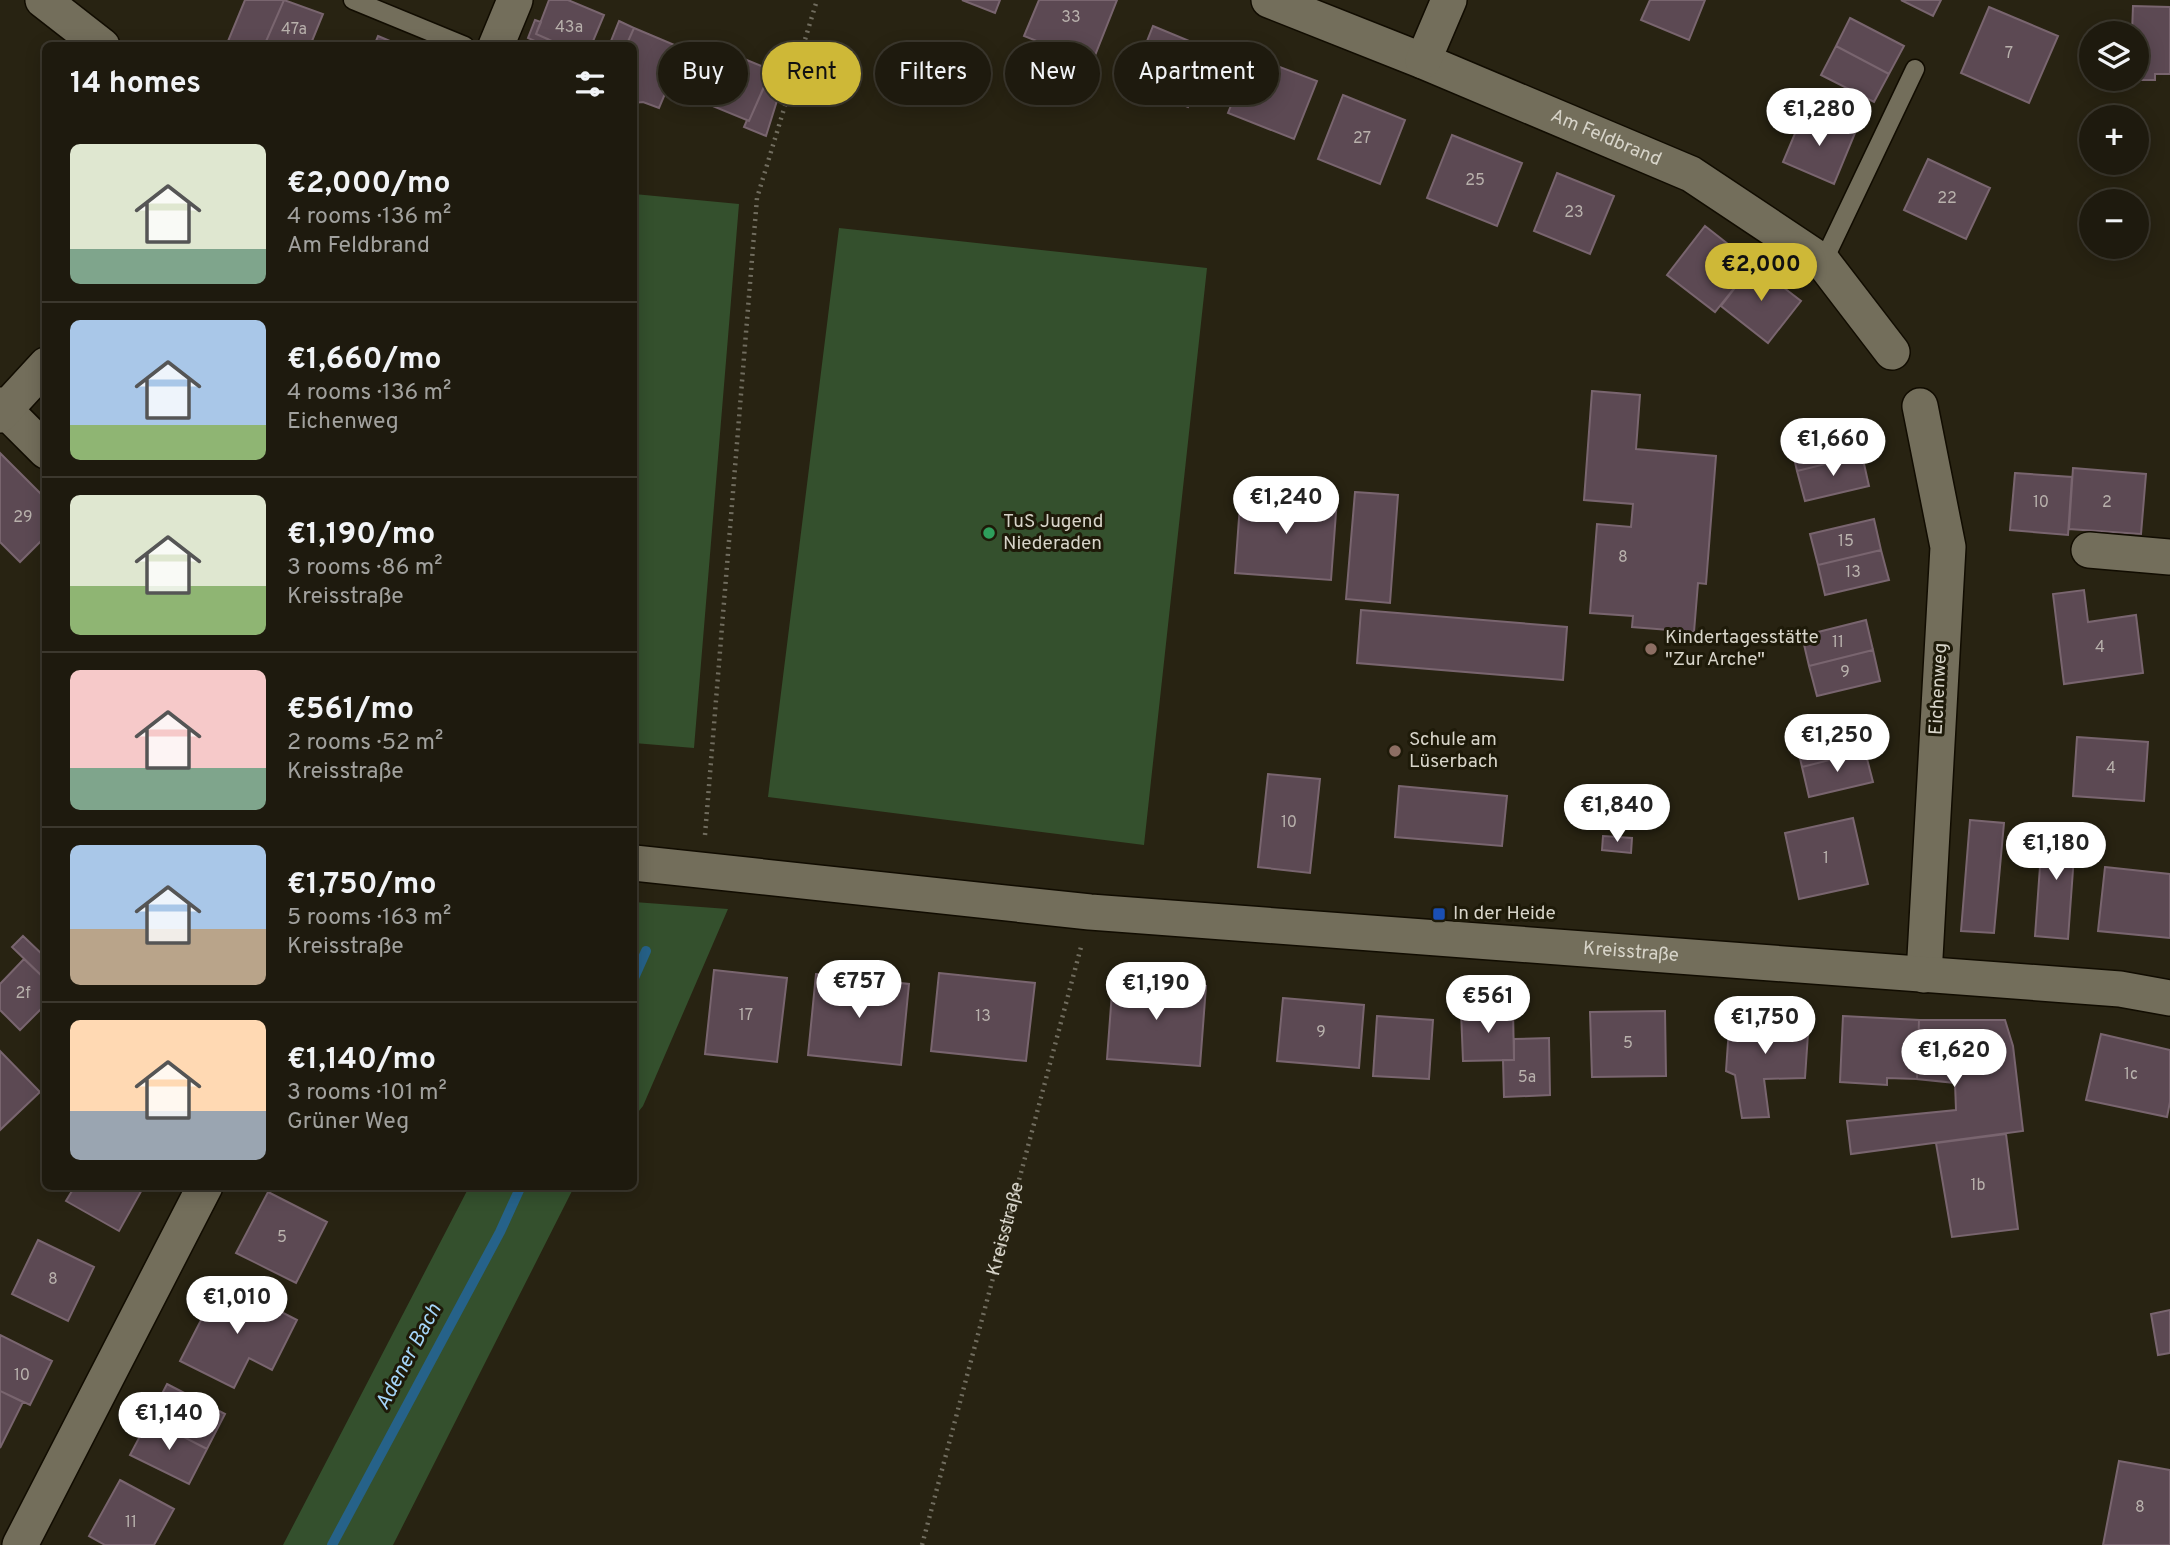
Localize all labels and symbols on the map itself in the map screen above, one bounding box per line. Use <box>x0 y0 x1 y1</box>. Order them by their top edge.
house number: 33 <box>1061 8 1081 28</box>
house number: 43a <box>555 18 583 38</box>
house number: 47a <box>281 20 307 40</box>
house number: 7 <box>2005 44 2013 64</box>
pin: €1,280 <box>1762 88 1876 148</box>
street label: Am Feldbrand <box>1547 104 1665 172</box>
house number: 27 <box>1353 129 1371 149</box>
house number: 25 <box>1465 171 1485 191</box>
house number: 22 <box>1937 189 1957 209</box>
house number: 23 <box>1564 203 1584 223</box>
pin: €2,000 <box>1704 244 1818 303</box>
pin: €1,660 <box>1776 419 1890 478</box>
pin: €1,240 <box>1229 476 1343 536</box>
house number: 10 <box>2033 493 2049 513</box>
house number: 2 <box>2102 493 2112 513</box>
house number: 29 <box>13 508 33 528</box>
place label: TuS Jugend Niederaden <box>1003 510 1104 556</box>
marker: TuS Jugend Niederaden <box>981 525 997 541</box>
house number: 15 <box>1838 532 1854 552</box>
house number: 8 <box>1618 548 1628 568</box>
house number: 13 <box>1845 563 1861 583</box>
place label: Kindertagesstätte "Zur Arche" <box>1665 626 1819 672</box>
house number: 11 <box>1832 633 1844 653</box>
house number: 4 <box>2095 638 2105 658</box>
marker: Kindertagesstätte "Zur Arche" <box>1643 641 1659 657</box>
street label: Eichenweg <box>1925 642 1953 736</box>
house number: 9 <box>1840 663 1850 683</box>
pin: €1,250 <box>1780 714 1894 774</box>
place label: Schule am Lüserbach <box>1409 728 1498 774</box>
marker: Schule am Lüserbach <box>1387 743 1403 759</box>
house number: 4 <box>2106 759 2116 779</box>
pin: €1,840 <box>1560 784 1674 844</box>
house number: 10 <box>1281 813 1297 833</box>
pin: €1,180 <box>1999 822 2113 882</box>
house number: 1 <box>1823 849 1829 869</box>
place label: In der Heide <box>1453 902 1556 926</box>
marker: In der Heide <box>1431 906 1447 922</box>
street label: Kreisstraße <box>1582 937 1680 968</box>
pin: €757 <box>818 960 900 1020</box>
pin: €1,190 <box>1099 962 1213 1022</box>
pin: €561 <box>1447 976 1529 1035</box>
house number: 2f <box>15 984 31 1004</box>
pin: €1,750 <box>1708 996 1822 1056</box>
house number: 17 <box>739 1006 753 1026</box>
house number: 13 <box>975 1007 991 1027</box>
house number: 9 <box>1316 1023 1326 1043</box>
pin: €1,620 <box>1897 1030 2011 1089</box>
house number: 5 <box>1623 1034 1633 1054</box>
house number: 1c <box>2124 1065 2138 1085</box>
house number: 5a <box>1518 1068 1536 1088</box>
house number: 1b <box>1971 1176 1985 1196</box>
street label: Kreisstraße <box>982 1179 1030 1279</box>
house number: 5 <box>277 1228 287 1248</box>
house number: 8 <box>48 1270 58 1290</box>
pin: €1,010 <box>180 1276 294 1336</box>
water label: Adener Bach <box>370 1299 449 1415</box>
house number: 10 <box>14 1366 30 1386</box>
pin: €1,140 <box>112 1392 226 1452</box>
house number: 8 <box>2135 1498 2145 1518</box>
house number: 11 <box>125 1513 137 1533</box>

